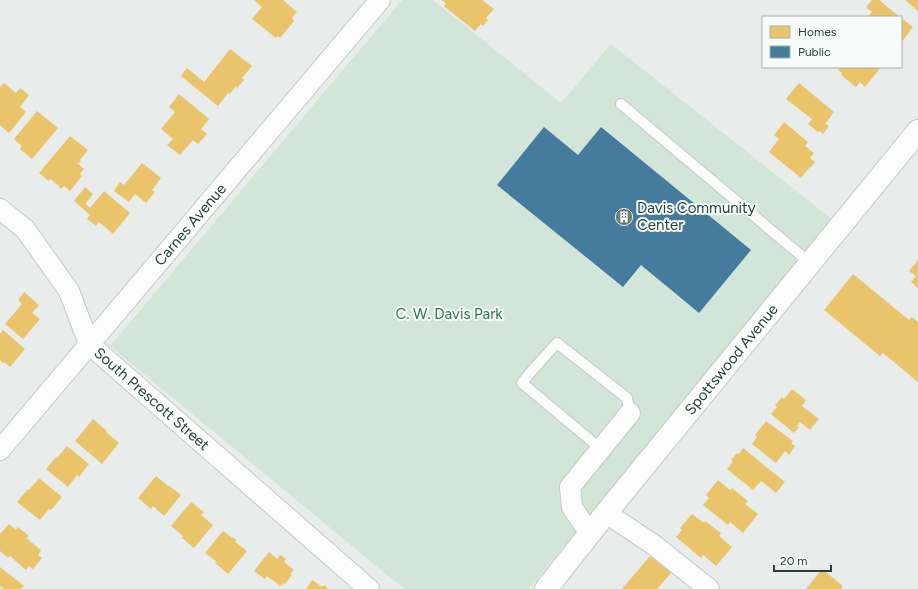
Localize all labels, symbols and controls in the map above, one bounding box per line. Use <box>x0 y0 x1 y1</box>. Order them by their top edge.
legend <box>762 16 902 68</box>
text: Homes <box>798 25 837 39</box>
text: Public <box>798 45 831 59</box>
street label: Carnes Avenue <box>151 180 230 269</box>
place label: Davis Community Center <box>637 199 756 234</box>
building icon: Davis Community Center <box>614 207 634 227</box>
street label: Spottswood Avenue <box>681 301 782 418</box>
park label: C. W. Davis Park <box>395 305 503 323</box>
street label: South Prescott Street <box>90 344 213 454</box>
scale bar <box>774 547 831 573</box>
text: 20 m <box>780 554 808 568</box>

